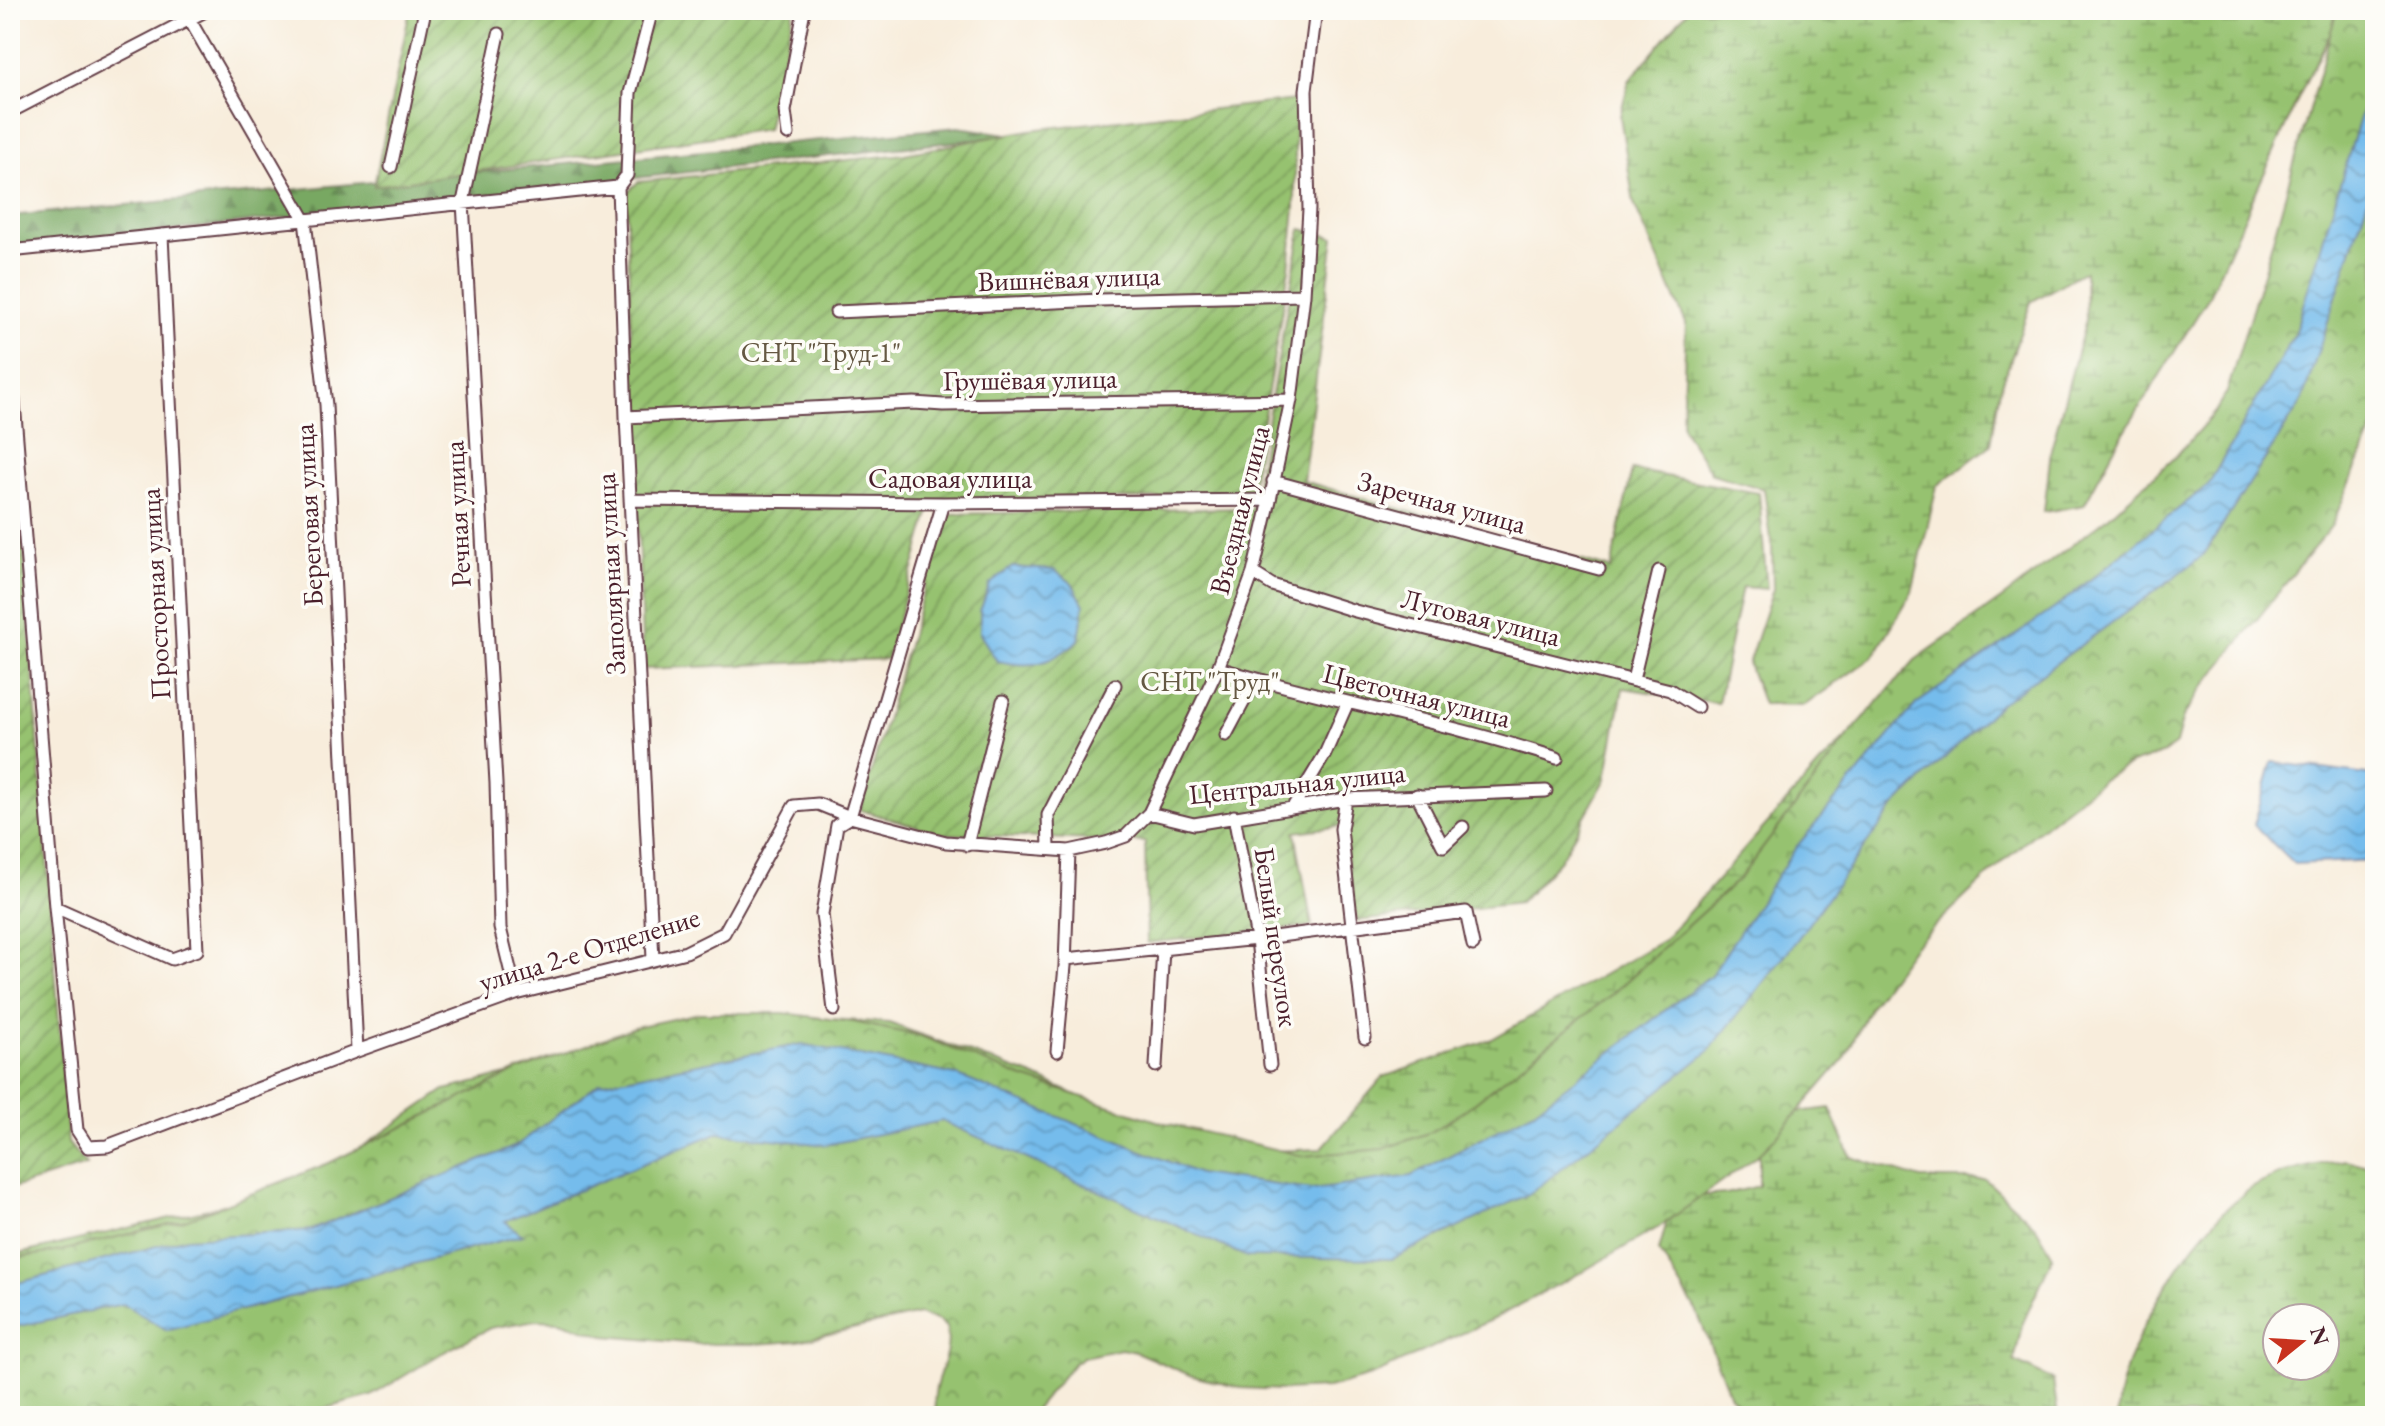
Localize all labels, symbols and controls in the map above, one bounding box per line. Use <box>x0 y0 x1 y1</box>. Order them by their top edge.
street label: Вишнёвая улица <box>977 257 1162 299</box>
park label: СНТ "Труд-1" <box>741 334 901 370</box>
street label: Грушёвая улица <box>942 359 1118 399</box>
street label: Въездная улица <box>1201 421 1278 598</box>
street label: Береговая улица <box>285 422 331 607</box>
street label: Речная улица <box>435 439 479 588</box>
street label: Садовая улица <box>868 460 1033 496</box>
street label: Заречная улица <box>1354 462 1531 542</box>
street label: Заполярная улица <box>587 471 633 676</box>
street label: Просторная улица <box>131 486 179 701</box>
street label: Луговая улица <box>1398 580 1565 654</box>
street label: Цветочная улица <box>1320 654 1515 736</box>
park label: СНТ "Труд" <box>1140 663 1280 699</box>
street label: Центральная улица <box>1187 754 1408 812</box>
street label: Белый переулок <box>1247 845 1307 1029</box>
street label: улица 2-е Отделение <box>474 898 704 1000</box>
north arrow <box>2261 1302 2341 1382</box>
text: N <box>2303 1323 2336 1349</box>

